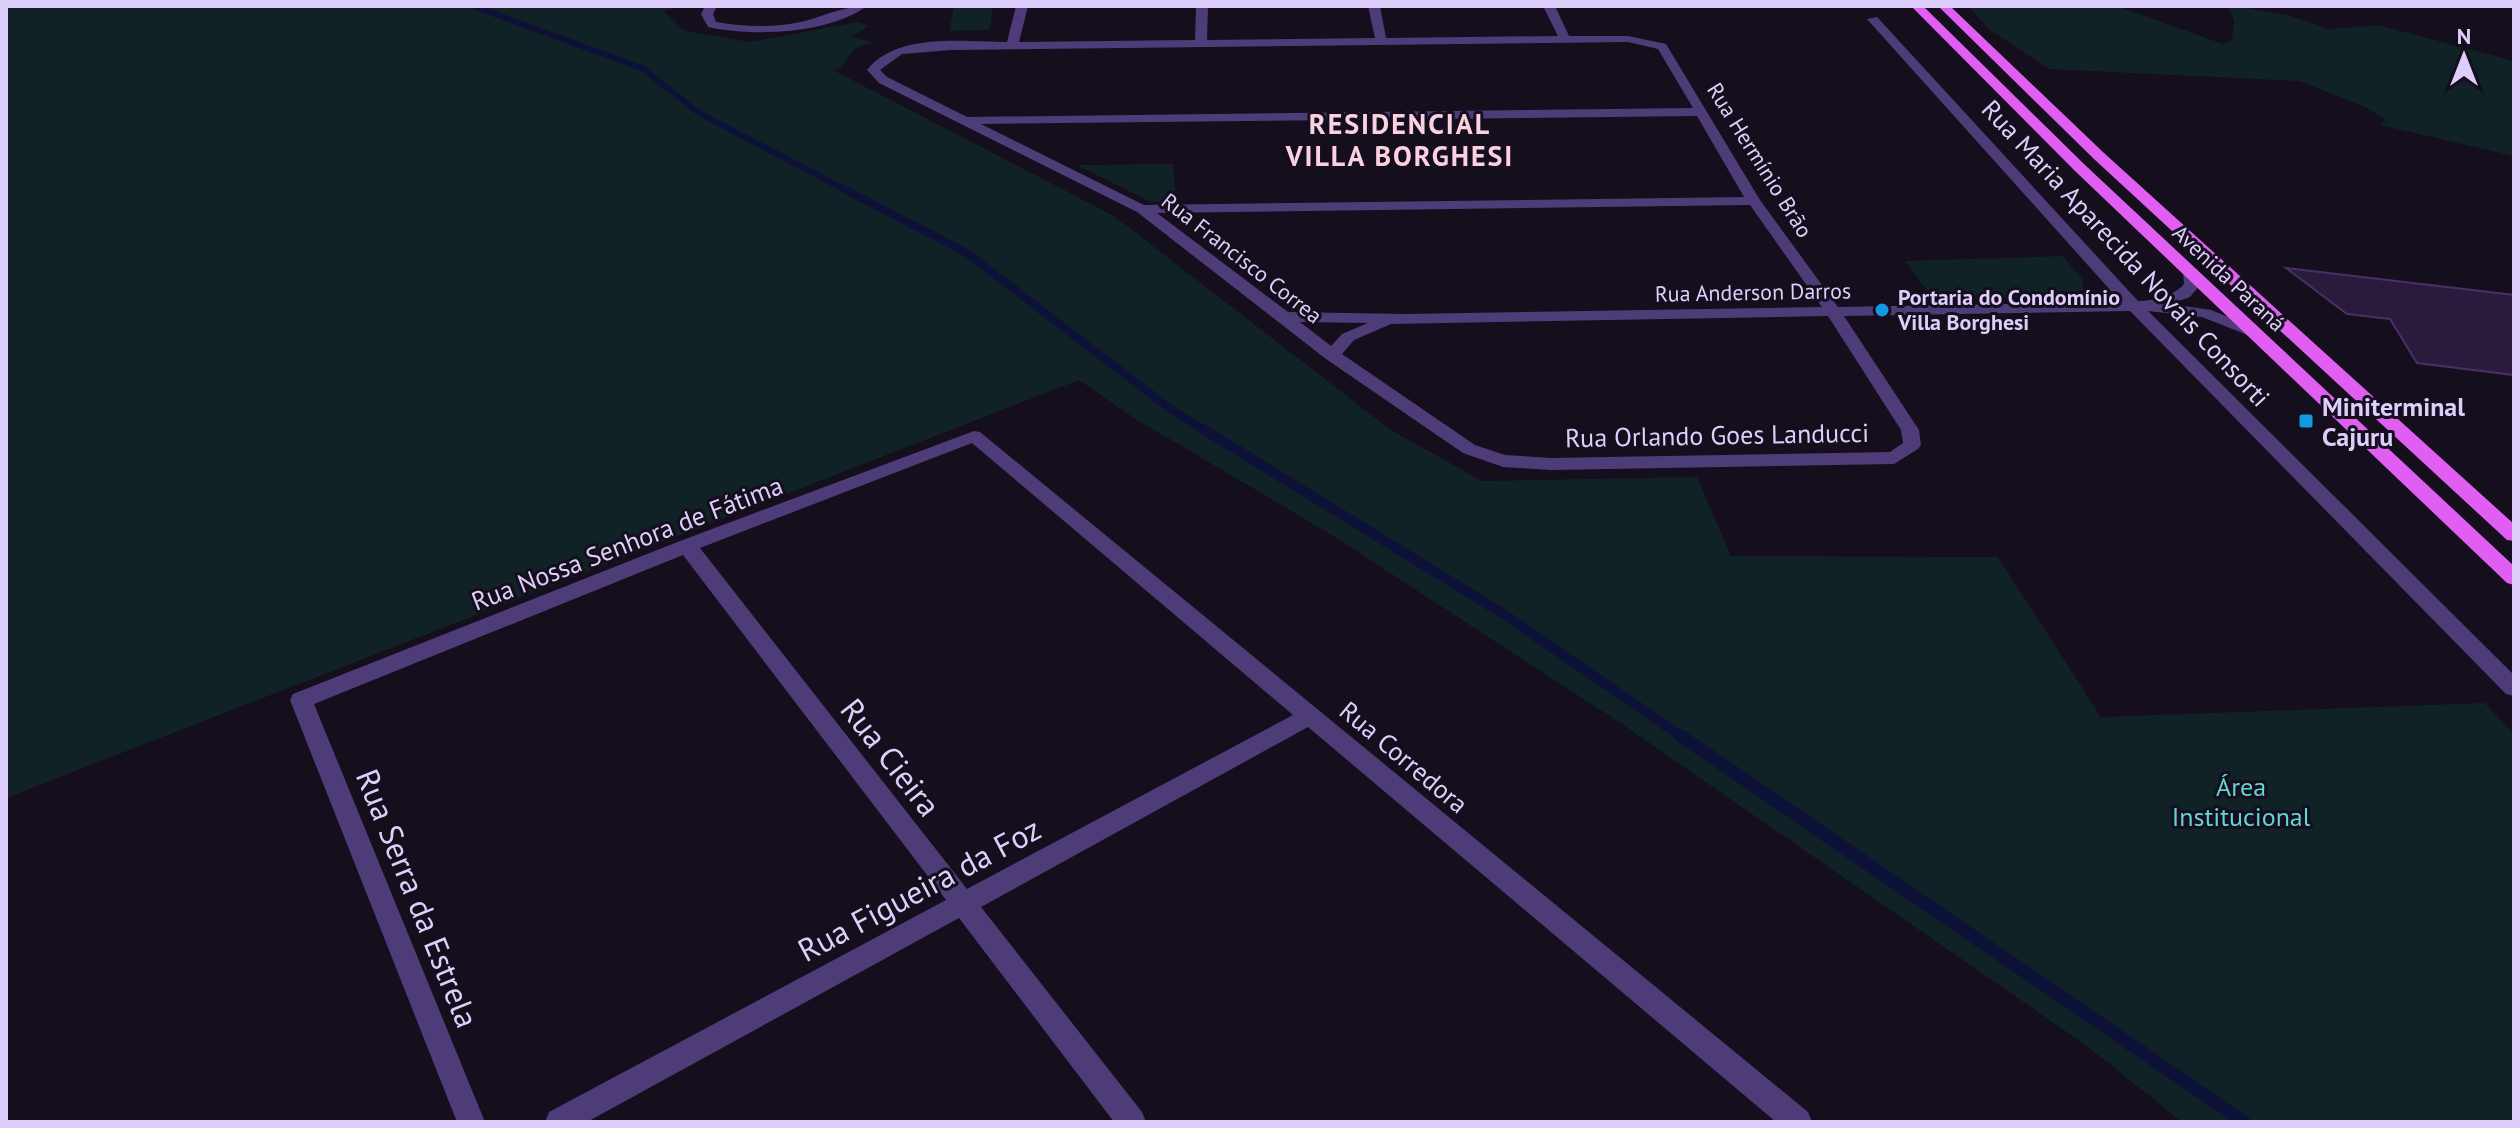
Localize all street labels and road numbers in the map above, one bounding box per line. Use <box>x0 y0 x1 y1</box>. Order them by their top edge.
street label: Rua Hermínio Brão <box>1701 77 1819 243</box>
street label: Rua Maria Aparecida Novais Consorti <box>1975 93 2277 413</box>
street label: Rua Francisco Correa <box>1156 187 1328 329</box>
street label: Avenida Paraná <box>2167 219 2291 337</box>
street label: Rua Anderson Darros <box>1655 276 1851 308</box>
street label: Rua Orlando Goes Landucci <box>1565 416 1869 454</box>
street label: Rua Nossa Senhora de Fátima <box>467 468 787 618</box>
street label: Rua Cieira <box>832 689 950 825</box>
street label: Rua Corredora <box>1333 694 1475 820</box>
street label: Rua Serra da Estrela <box>347 763 489 1033</box>
street label: Rua Figueira da Foz <box>790 807 1048 971</box>

